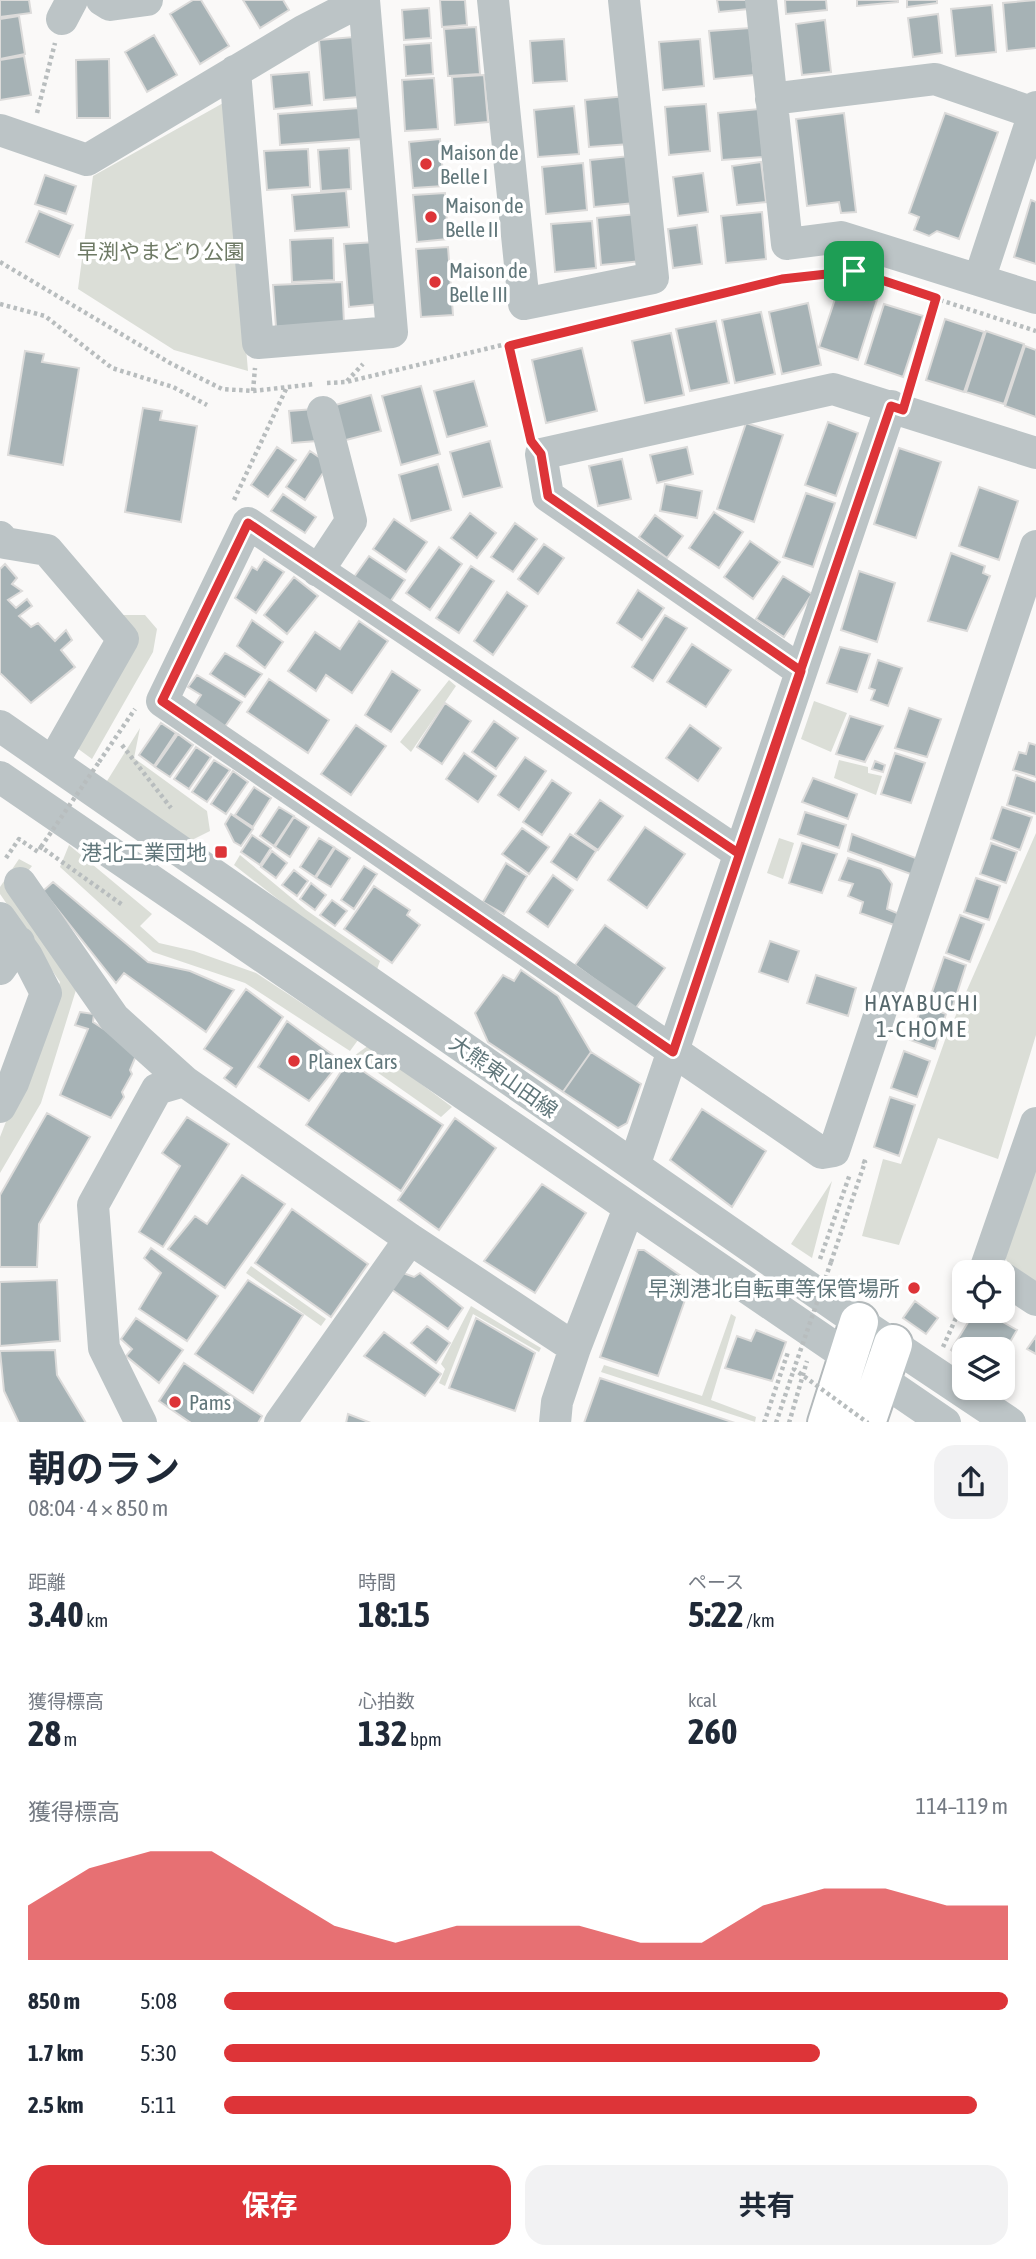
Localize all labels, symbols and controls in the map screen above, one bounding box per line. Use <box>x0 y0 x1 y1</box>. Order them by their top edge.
place label: Maison de Belle I <box>440 140 519 188</box>
marker: Maison de Belle I <box>418 156 434 172</box>
place label: Maison de Belle II <box>445 193 524 241</box>
marker: Maison de Belle II <box>423 209 439 225</box>
park label: 早渕やまどり公園 <box>77 239 245 263</box>
pin <box>824 241 884 301</box>
icon: arrive <box>835 252 873 290</box>
place label: Maison de Belle III <box>449 258 528 306</box>
marker: Maison de Belle III <box>427 274 443 290</box>
place label: 港北工業団地 <box>81 840 207 864</box>
marker: 港北工業団地 <box>213 844 229 860</box>
district label: HAYABUCHI 1-CHOME <box>864 990 980 1042</box>
street label: 大熊東山田線 <box>446 1030 562 1122</box>
place label: Planex Cars <box>308 1049 397 1073</box>
marker: Planex Cars <box>286 1053 302 1069</box>
map controls <box>952 1260 1015 1400</box>
button: locate <box>952 1260 1015 1323</box>
place label: 早渕港北自転車等保管場所 <box>648 1276 900 1300</box>
marker: 早渕港北自転車等保管場所 <box>906 1280 922 1296</box>
button: layers <box>952 1337 1015 1400</box>
place label: Pams <box>189 1390 231 1414</box>
marker: Pams <box>167 1394 183 1410</box>
button: share <box>934 1445 1008 1519</box>
text: 朝のラン <box>28 1447 180 1490</box>
text: 08:04 · 4 × 850 m <box>28 1495 168 1521</box>
text: 距離 <box>28 1571 66 1593</box>
text: 時間 <box>358 1571 396 1593</box>
text: ペース <box>688 1571 744 1593</box>
text: 3.40 <box>28 1594 84 1634</box>
text: 18:15 <box>358 1594 430 1634</box>
text: 5:22 <box>688 1594 744 1634</box>
text: km <box>84 1609 108 1631</box>
text: /km <box>744 1609 775 1631</box>
text: kcal <box>688 1689 717 1711</box>
text: 獲得標高 <box>28 1690 104 1712</box>
text: 心拍数 <box>358 1690 415 1712</box>
text: 260 <box>688 1711 737 1751</box>
text: 28 <box>28 1713 61 1753</box>
text: 132 <box>358 1713 407 1753</box>
text: m <box>61 1728 77 1750</box>
text: bpm <box>407 1728 442 1750</box>
text: 114–119 m <box>915 1793 1008 1819</box>
text: 獲得標高 <box>28 1799 120 1825</box>
text: 850 m <box>28 1988 80 2014</box>
text: 5:08 <box>140 1988 177 2014</box>
text: 1.7 km <box>28 2040 84 2066</box>
text: 5:30 <box>140 2040 177 2066</box>
text: 2.5 km <box>28 2092 84 2118</box>
text: 5:11 <box>140 2092 177 2118</box>
button: 保存 <box>28 2165 511 2245</box>
button: 共有 <box>525 2165 1008 2245</box>

